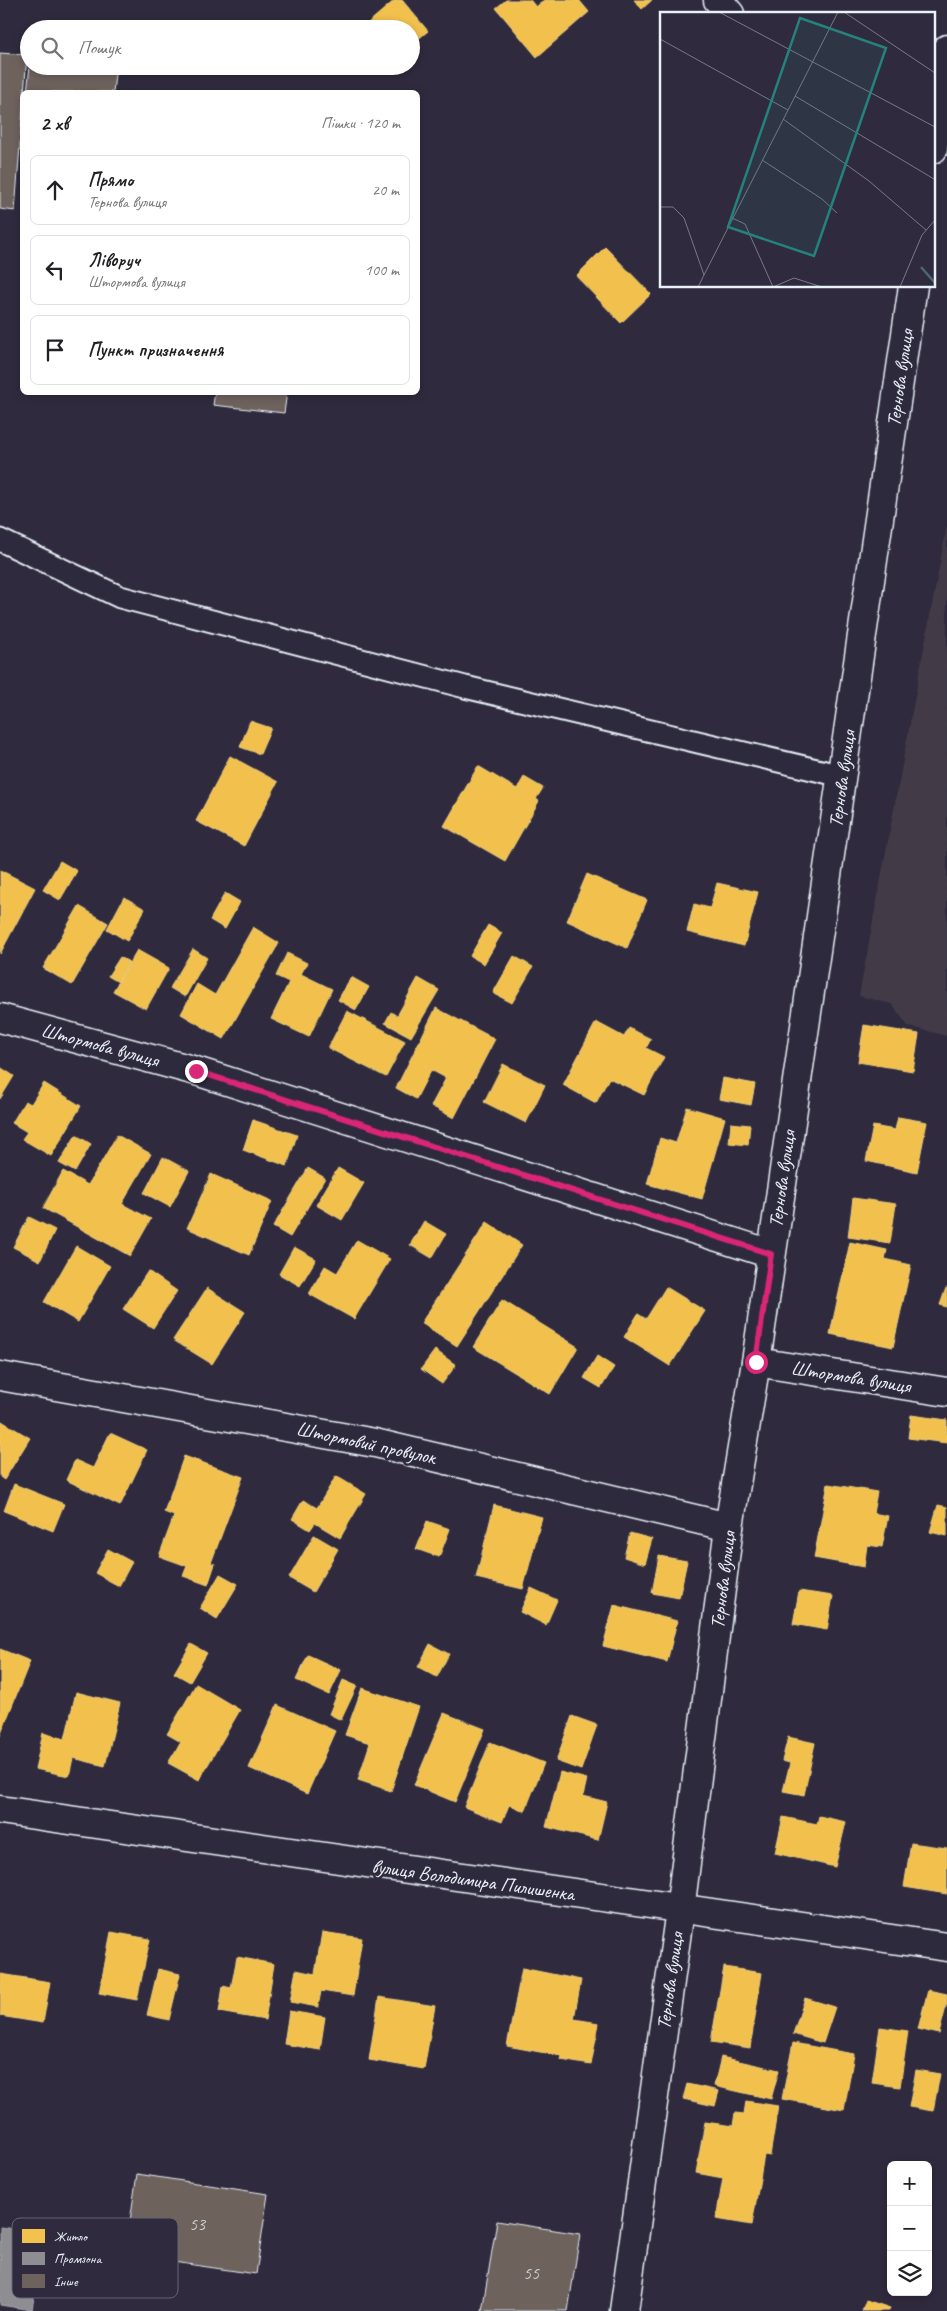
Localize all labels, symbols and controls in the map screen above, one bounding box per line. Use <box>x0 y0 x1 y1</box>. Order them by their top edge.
inset map <box>660 12 934 288</box>
search box <box>20 20 420 75</box>
icon: search <box>38 34 66 62</box>
text: Пошук <box>78 36 120 60</box>
text: 2 хв <box>40 110 69 136</box>
text: Пішки · 120 m <box>321 113 400 133</box>
text: Прямо <box>88 168 133 192</box>
icon: ahead <box>41 176 69 204</box>
text: 20 m <box>372 180 399 200</box>
text: Тернова вулиця <box>88 192 166 212</box>
text: Ліворуч <box>88 248 140 272</box>
icon: left <box>41 256 69 284</box>
text: 100 m <box>365 260 399 280</box>
text: Штормова вулиця <box>88 272 185 292</box>
street label: Тернова вулиця <box>881 326 919 428</box>
icon: arrive <box>41 336 69 364</box>
text: Пункт призначення <box>88 338 223 362</box>
street label: Тернова вулиця <box>823 727 861 829</box>
street label: Штормова вулиця <box>38 1017 164 1073</box>
route end <box>185 1060 208 1083</box>
street label: Тернова вулиця <box>763 1127 801 1229</box>
route start <box>745 1351 768 1374</box>
street label: Штормова вулиця <box>789 1355 915 1399</box>
street label: Штормовий провулок <box>294 1416 440 1470</box>
street label: Тернова вулиця <box>705 1528 742 1630</box>
street label: вулиця Володимира Пилишенка <box>370 1853 578 1907</box>
street label: Тернова вулиця <box>651 1929 689 2031</box>
map controls <box>887 2161 932 2296</box>
button: + <box>887 2161 932 2206</box>
button: − <box>887 2206 932 2251</box>
house number: 53 <box>189 2213 207 2235</box>
legend <box>12 2218 178 2298</box>
text: Житло <box>54 2228 89 2245</box>
text: Промзона <box>54 2250 102 2267</box>
button: layers <box>887 2251 932 2296</box>
house number: 55 <box>523 2262 540 2284</box>
text: Інше <box>54 2273 79 2290</box>

